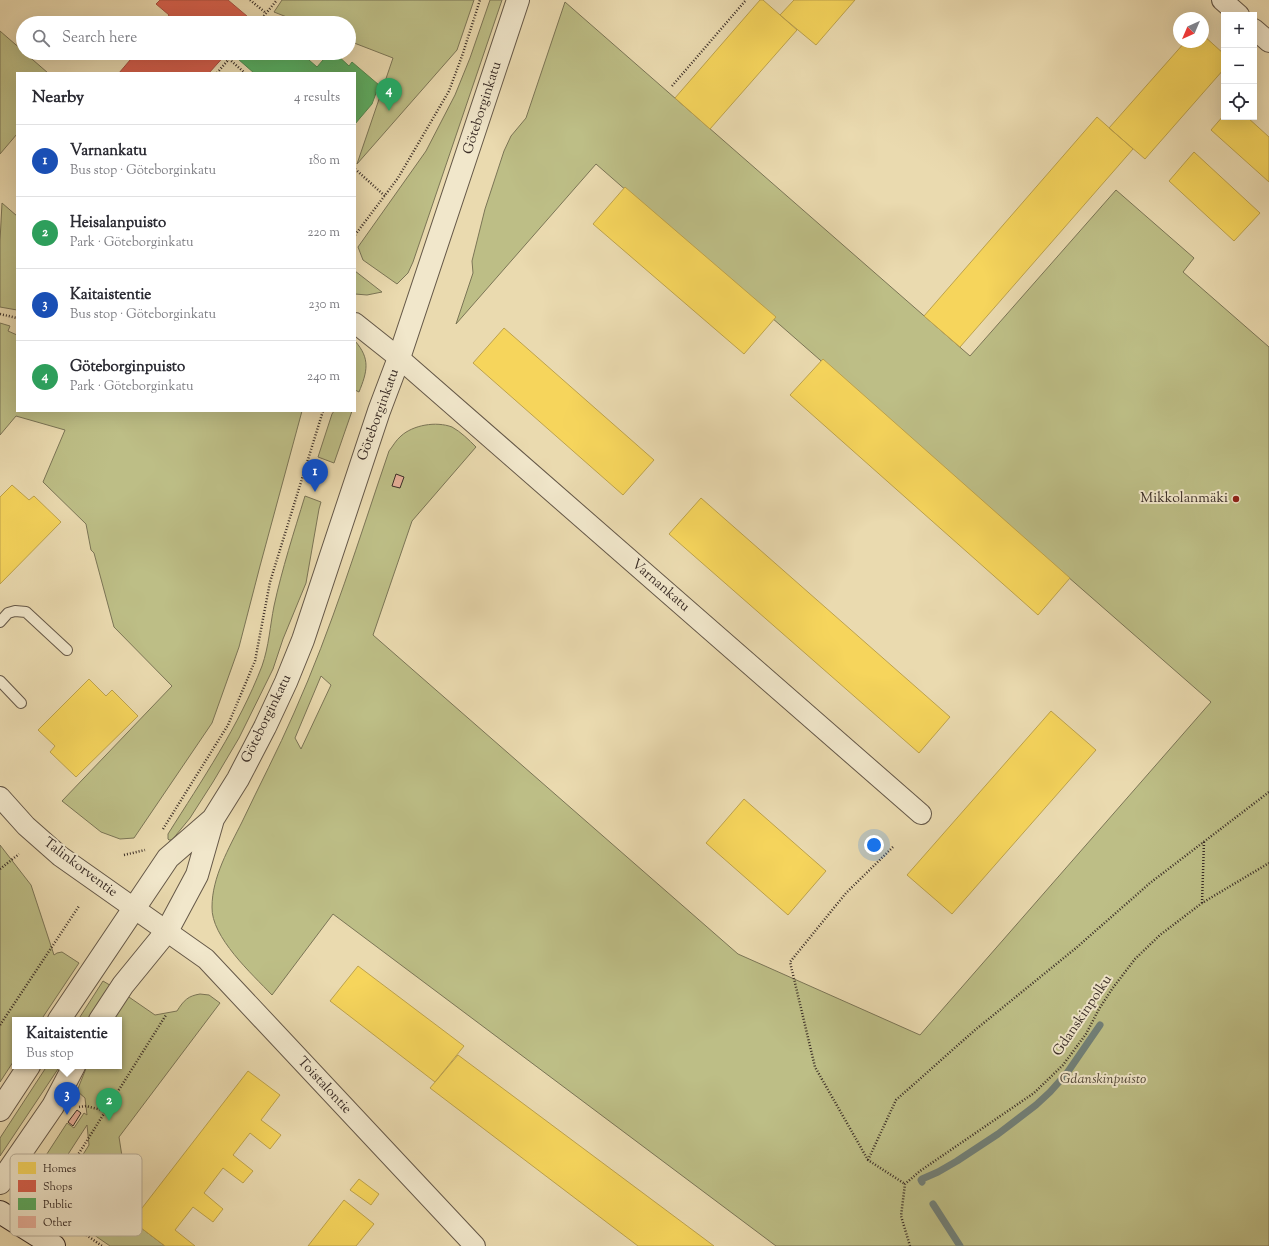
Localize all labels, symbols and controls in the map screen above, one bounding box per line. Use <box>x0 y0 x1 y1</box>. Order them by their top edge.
north arrow <box>1173 12 1209 48</box>
map controls <box>1221 12 1257 120</box>
button: + <box>1221 12 1257 48</box>
search box <box>16 16 356 60</box>
icon: search <box>30 27 52 49</box>
text: Search here <box>62 28 137 49</box>
button: − <box>1221 48 1257 84</box>
street label: Göteborginkatu <box>459 59 507 157</box>
pin: 4 <box>376 78 402 111</box>
button: locate <box>1221 84 1257 120</box>
text: Nearby <box>32 86 84 110</box>
text: 4 results <box>294 89 340 107</box>
text: Varnankatu <box>70 141 147 162</box>
text: 1 <box>43 152 47 170</box>
text: 180 m <box>309 152 340 170</box>
text: Bus stop · Göteborginkatu <box>70 162 216 180</box>
text: Heisalanpuisto <box>70 213 166 234</box>
text: 2 <box>42 224 48 242</box>
text: 220 m <box>307 224 340 242</box>
text: Park · Göteborginkatu <box>70 234 193 252</box>
text: Kaitaistentie <box>70 285 151 306</box>
text: 3 <box>42 296 48 314</box>
text: 230 m <box>308 296 340 314</box>
text: Bus stop · Göteborginkatu <box>70 306 216 324</box>
text: Göteborginpuisto <box>70 357 185 378</box>
street label: Göteborginkatu <box>353 366 405 464</box>
text: 4 <box>42 368 48 386</box>
text: 240 m <box>307 368 340 386</box>
text: Park · Göteborginkatu <box>70 378 193 396</box>
pin: 1 <box>302 459 328 492</box>
place label: Mikkolanmäki <box>1140 489 1228 509</box>
marker: Mikkolanmäki <box>1231 494 1241 504</box>
street label: Varnankatu <box>626 555 694 617</box>
street label: Göteborginkatu <box>237 671 297 767</box>
street label: Talinkorventie <box>39 833 121 903</box>
your location <box>864 835 884 855</box>
street label: Gdanskinpolku <box>1048 971 1118 1061</box>
popup <box>12 1017 122 1069</box>
text: Kaitaistentie <box>26 1024 108 1045</box>
text: Bus stop <box>26 1045 74 1063</box>
street label: Toistalontie <box>292 1053 356 1119</box>
park label: Gdanskinpuisto <box>1060 1070 1146 1090</box>
pin: 3 <box>54 1082 80 1115</box>
pin: 2 <box>96 1088 122 1121</box>
legend <box>10 1154 142 1236</box>
text: Homes <box>43 1161 76 1177</box>
text: Shops <box>43 1179 72 1195</box>
text: Public <box>43 1197 72 1213</box>
text: Other <box>43 1215 72 1231</box>

